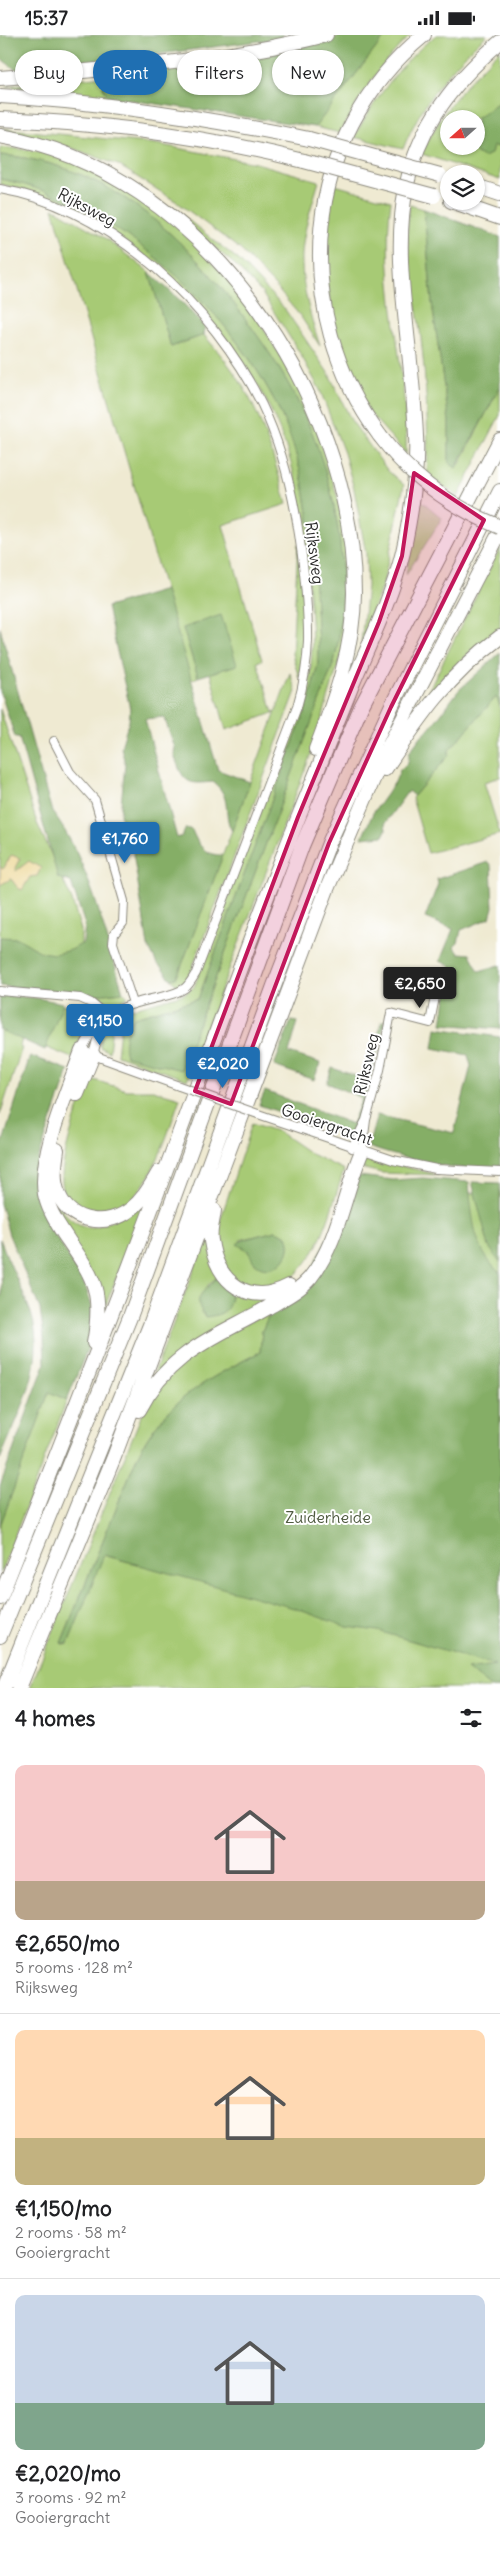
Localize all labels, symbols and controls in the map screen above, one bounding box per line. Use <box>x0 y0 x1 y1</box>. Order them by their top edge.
text: 15:37 <box>25 6 68 30</box>
chip: Buy <box>15 50 83 95</box>
chip: Rent <box>93 50 167 95</box>
chip: Filters <box>177 50 262 95</box>
chip: New <box>272 50 344 95</box>
north arrow <box>440 110 485 155</box>
map controls <box>440 110 485 210</box>
button: layers <box>440 165 485 210</box>
street label: Rijksweg <box>55 183 119 231</box>
street label: Rijksweg <box>301 521 329 585</box>
pin: €1,760 <box>84 821 166 864</box>
text: €1,760 <box>101 828 149 848</box>
pin: €2,650 <box>379 967 461 1009</box>
text: €2,650 <box>394 973 446 993</box>
pin: €1,150 <box>59 1003 141 1046</box>
text: €1,150 <box>77 1010 123 1030</box>
street label: Rijksweg <box>349 1031 383 1097</box>
pin: €2,020 <box>182 1047 264 1089</box>
text: €2,020 <box>197 1053 249 1073</box>
street label: Gooiergracht <box>279 1099 376 1149</box>
park label: Zuiderheide <box>285 1507 371 1527</box>
icon: filters <box>457 1704 485 1732</box>
text: 4 homes <box>15 1705 95 1732</box>
icon: home <box>205 1797 295 1887</box>
text: €2,650/mo <box>15 1930 120 1957</box>
text: 5 rooms · 128 m² <box>15 1957 133 1977</box>
text: Rijksweg <box>15 1977 78 1997</box>
icon: home <box>205 2063 295 2153</box>
text: €1,150/mo <box>15 2195 112 2222</box>
text: 2 rooms · 58 m² <box>15 2222 127 2242</box>
text: Gooiergracht <box>15 2242 110 2262</box>
icon: home <box>205 2328 295 2418</box>
text: €2,020/mo <box>15 2460 121 2487</box>
text: 3 rooms · 92 m² <box>15 2487 127 2507</box>
text: Gooiergracht <box>15 2507 110 2527</box>

